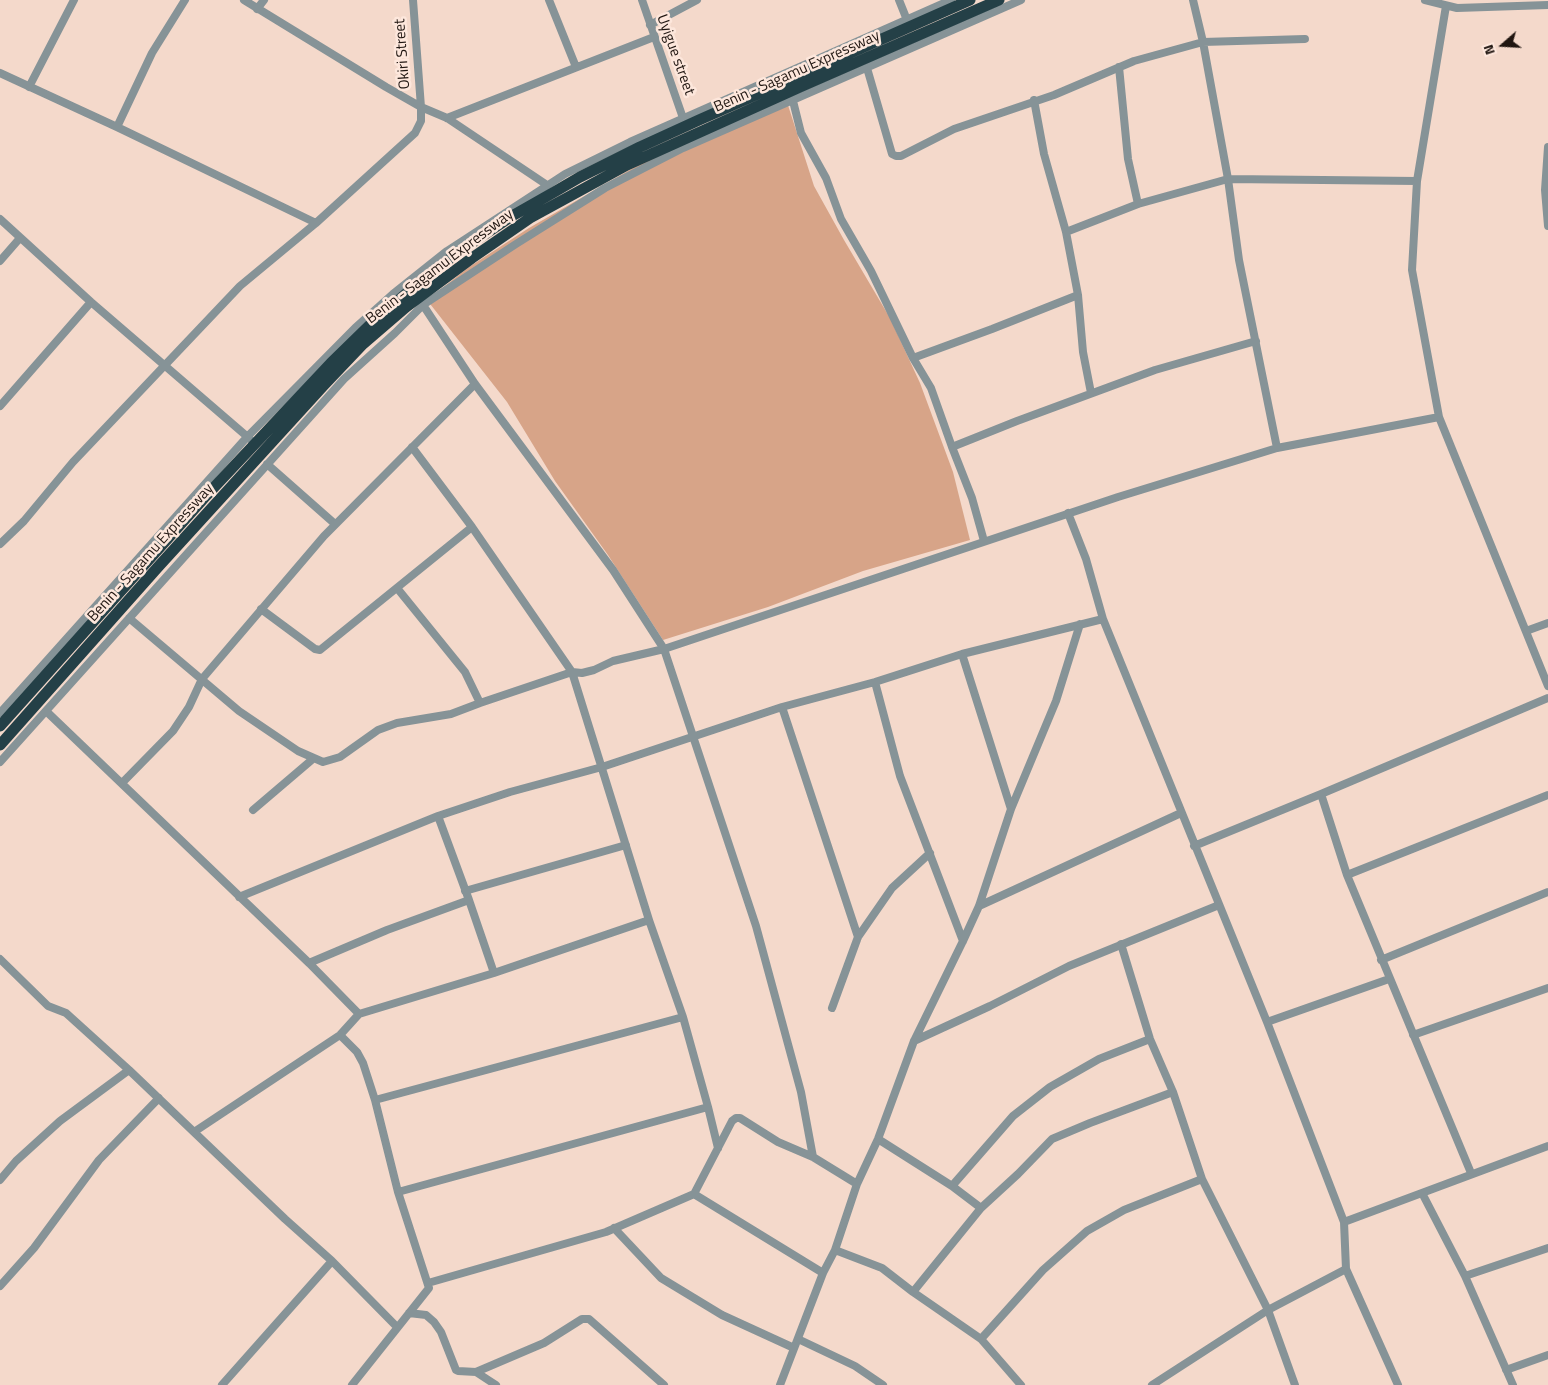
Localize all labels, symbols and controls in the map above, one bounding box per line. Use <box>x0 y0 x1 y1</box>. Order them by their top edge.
street label: Uyigue street <box>652 12 698 98</box>
street label: Okiri Street <box>392 18 414 90</box>
north arrow <box>1478 20 1528 70</box>
street label: Benin - Sagamu Expressway <box>711 27 883 117</box>
text: N <box>1477 42 1500 58</box>
street label: Benin - Sagamu Expressway <box>363 206 517 328</box>
street label: Benin - Sagamu Expressway <box>84 480 218 626</box>

